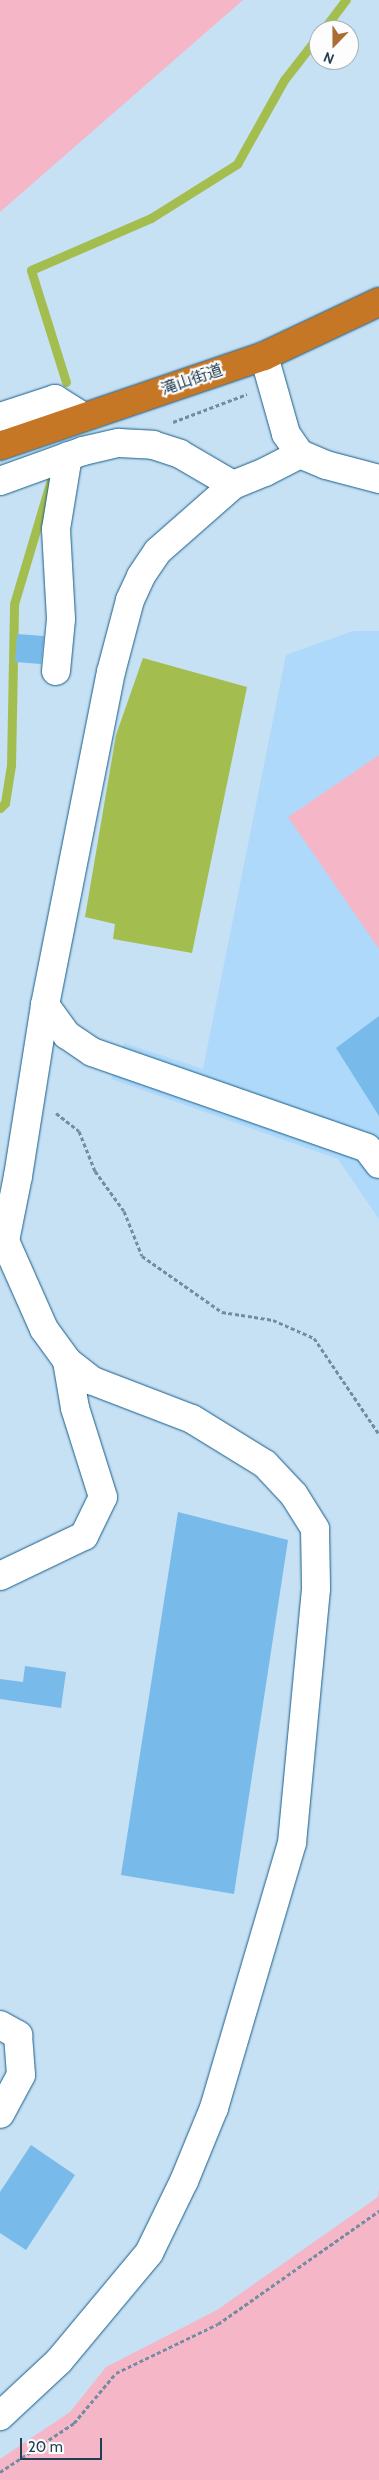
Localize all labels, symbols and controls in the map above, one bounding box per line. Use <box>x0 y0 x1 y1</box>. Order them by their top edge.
north arrow <box>309 20 359 70</box>
text: N <box>321 48 337 68</box>
street label: 滝山街道 <box>159 361 225 399</box>
scale bar <box>22 2428 105 2460</box>
text: 20 m <box>28 2438 63 2456</box>

